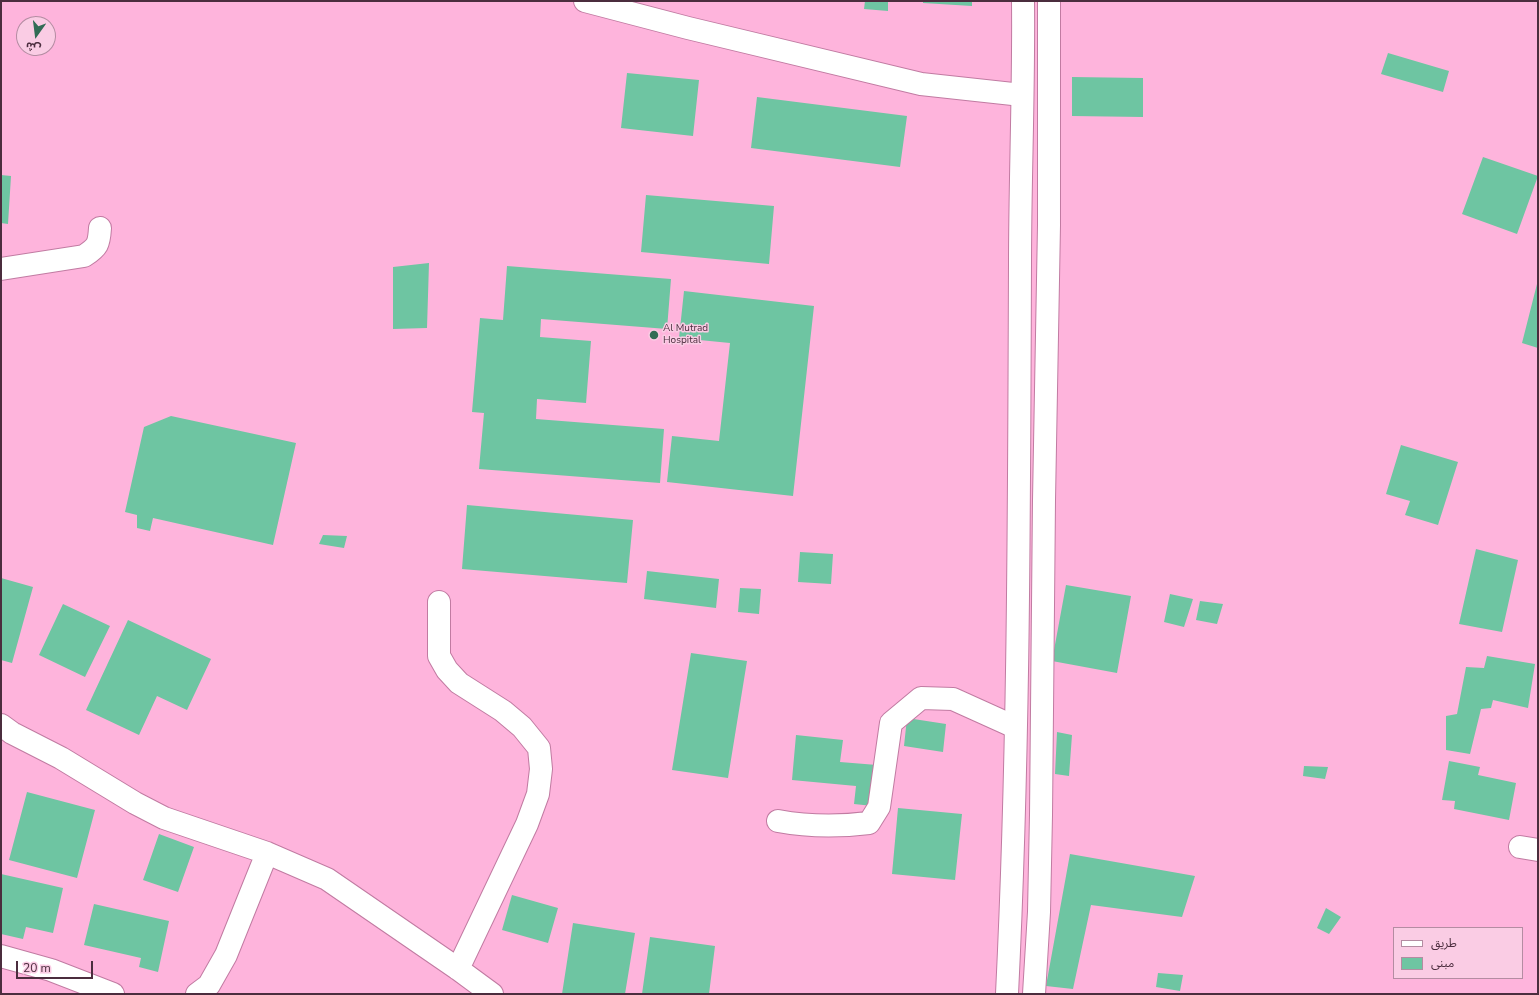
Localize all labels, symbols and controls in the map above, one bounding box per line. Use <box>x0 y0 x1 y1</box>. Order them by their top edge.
north arrow <box>16 16 56 56</box>
text: ش <box>24 38 42 56</box>
place label: Al Mutrad Hospital <box>663 323 708 346</box>
marker: Al Mutrad Hospital <box>648 329 660 341</box>
legend <box>1393 927 1523 979</box>
text: طريق <box>1431 935 1457 951</box>
scale bar <box>18 953 95 979</box>
text: مبنى <box>1431 955 1454 971</box>
text: 20 m <box>23 960 51 976</box>

